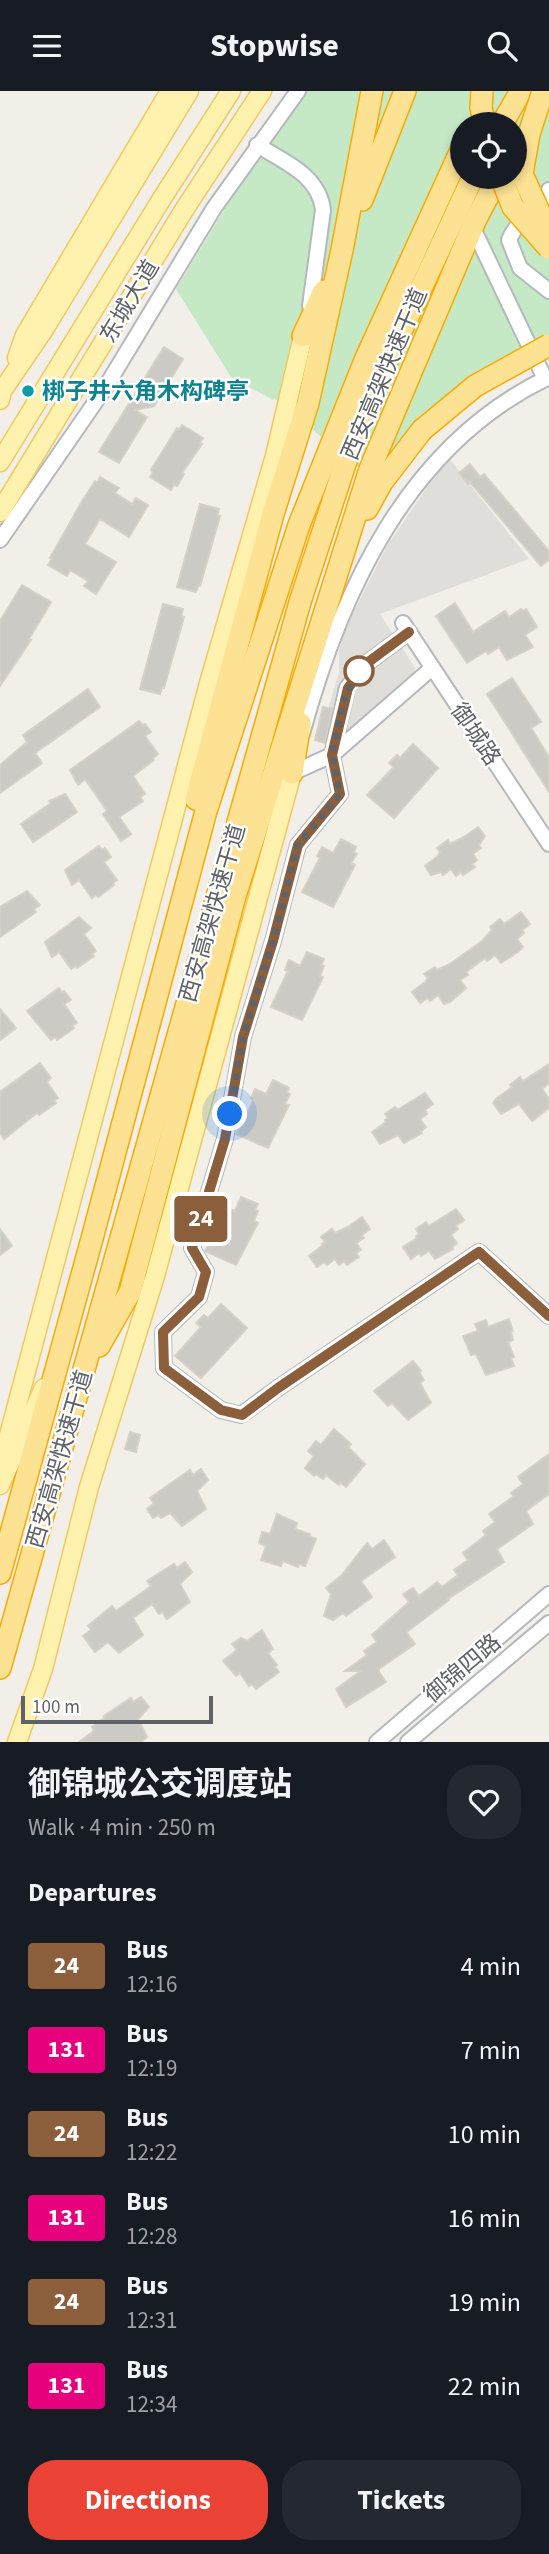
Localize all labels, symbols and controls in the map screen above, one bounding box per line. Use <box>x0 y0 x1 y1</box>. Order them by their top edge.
text: Stopwise <box>210 23 339 69</box>
icon: menu <box>28 27 66 65</box>
icon: search <box>483 27 521 65</box>
map controls <box>450 112 527 189</box>
button: locate <box>450 112 527 189</box>
street label: 东城大道 <box>92 253 167 349</box>
street label: 西安高架快速干道 <box>333 283 436 465</box>
place label: 梆子井六角木构碑亭 <box>42 375 249 408</box>
marker: 梆子井六角木构碑亭 <box>20 383 36 399</box>
unlabelled marker <box>344 656 374 686</box>
street label: 御城路 <box>443 696 509 772</box>
street label: 西安高架快速干道 <box>171 820 254 1006</box>
your location <box>212 1096 247 1131</box>
line badge: 24 <box>170 1196 232 1242</box>
text: 24 <box>188 1201 214 1236</box>
street label: 西安高架快速干道 <box>18 1366 101 1552</box>
street label: 御锦四路 <box>416 1626 508 1711</box>
scale bar <box>21 1693 214 1725</box>
text: 100 m <box>32 1694 80 1721</box>
text: 御锦城公交调度站 <box>28 1761 292 1808</box>
button: heart <box>447 1765 521 1839</box>
text: Walk · 4 min · 250 m <box>28 1811 216 1844</box>
text: Departures <box>28 1874 156 1911</box>
text: Bus <box>126 1931 168 1968</box>
text: 24 <box>54 1948 79 1983</box>
text: 4 min <box>461 1948 521 1985</box>
text: 12:16 <box>126 1968 177 2001</box>
text: Bus <box>126 2015 168 2052</box>
text: 131 <box>47 2032 86 2067</box>
text: 7 min <box>461 2032 521 2069</box>
text: 12:19 <box>126 2052 177 2085</box>
text: Bus <box>126 2099 168 2136</box>
text: 24 <box>54 2116 79 2151</box>
text: 10 min <box>448 2116 521 2153</box>
text: 12:22 <box>126 2136 177 2169</box>
text: Bus <box>126 2183 168 2220</box>
text: 131 <box>47 2200 86 2235</box>
text: 16 min <box>448 2200 521 2237</box>
text: 12:28 <box>126 2220 177 2253</box>
text: Bus <box>126 2267 168 2304</box>
text: 24 <box>54 2284 79 2319</box>
text: 19 min <box>448 2284 521 2321</box>
text: 12:31 <box>126 2304 177 2337</box>
text: Bus <box>126 2351 168 2388</box>
text: 131 <box>47 2368 86 2403</box>
text: 22 min <box>448 2368 521 2405</box>
text: 12:34 <box>126 2388 177 2421</box>
button: Directions <box>28 2460 268 2540</box>
button: Tickets <box>282 2460 521 2540</box>

